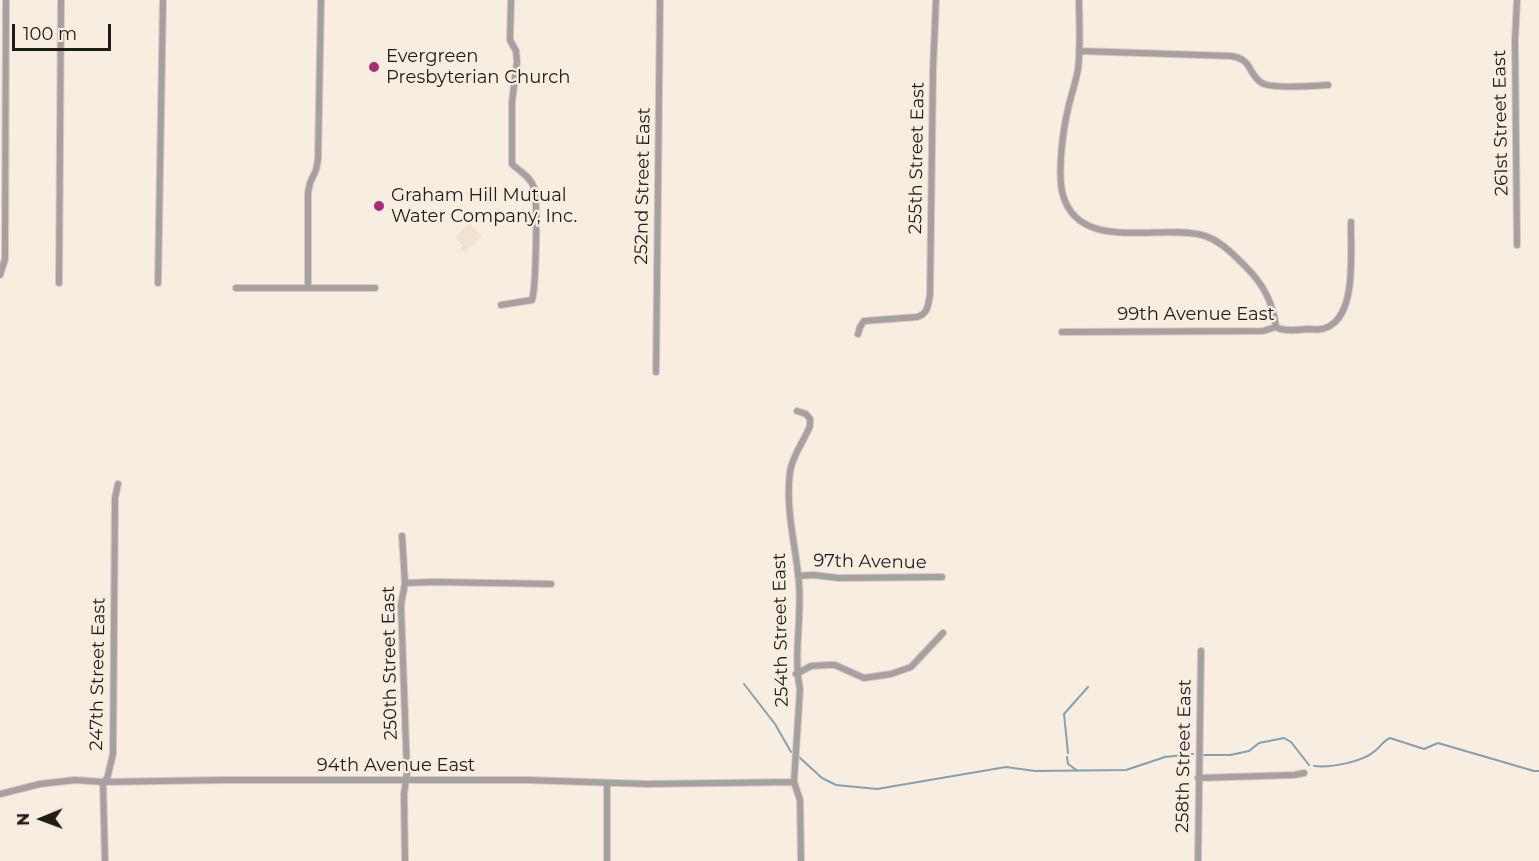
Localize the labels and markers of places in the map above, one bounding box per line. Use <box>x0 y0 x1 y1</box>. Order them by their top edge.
place label: Evergreen Presbyterian Church <box>386 46 570 88</box>
marker: Evergreen Presbyterian Church <box>367 60 381 74</box>
place label: Graham Hill Mutual Water Company, Inc. <box>391 185 577 228</box>
marker: Graham Hill Mutual Water Company, Inc. <box>372 199 386 213</box>

